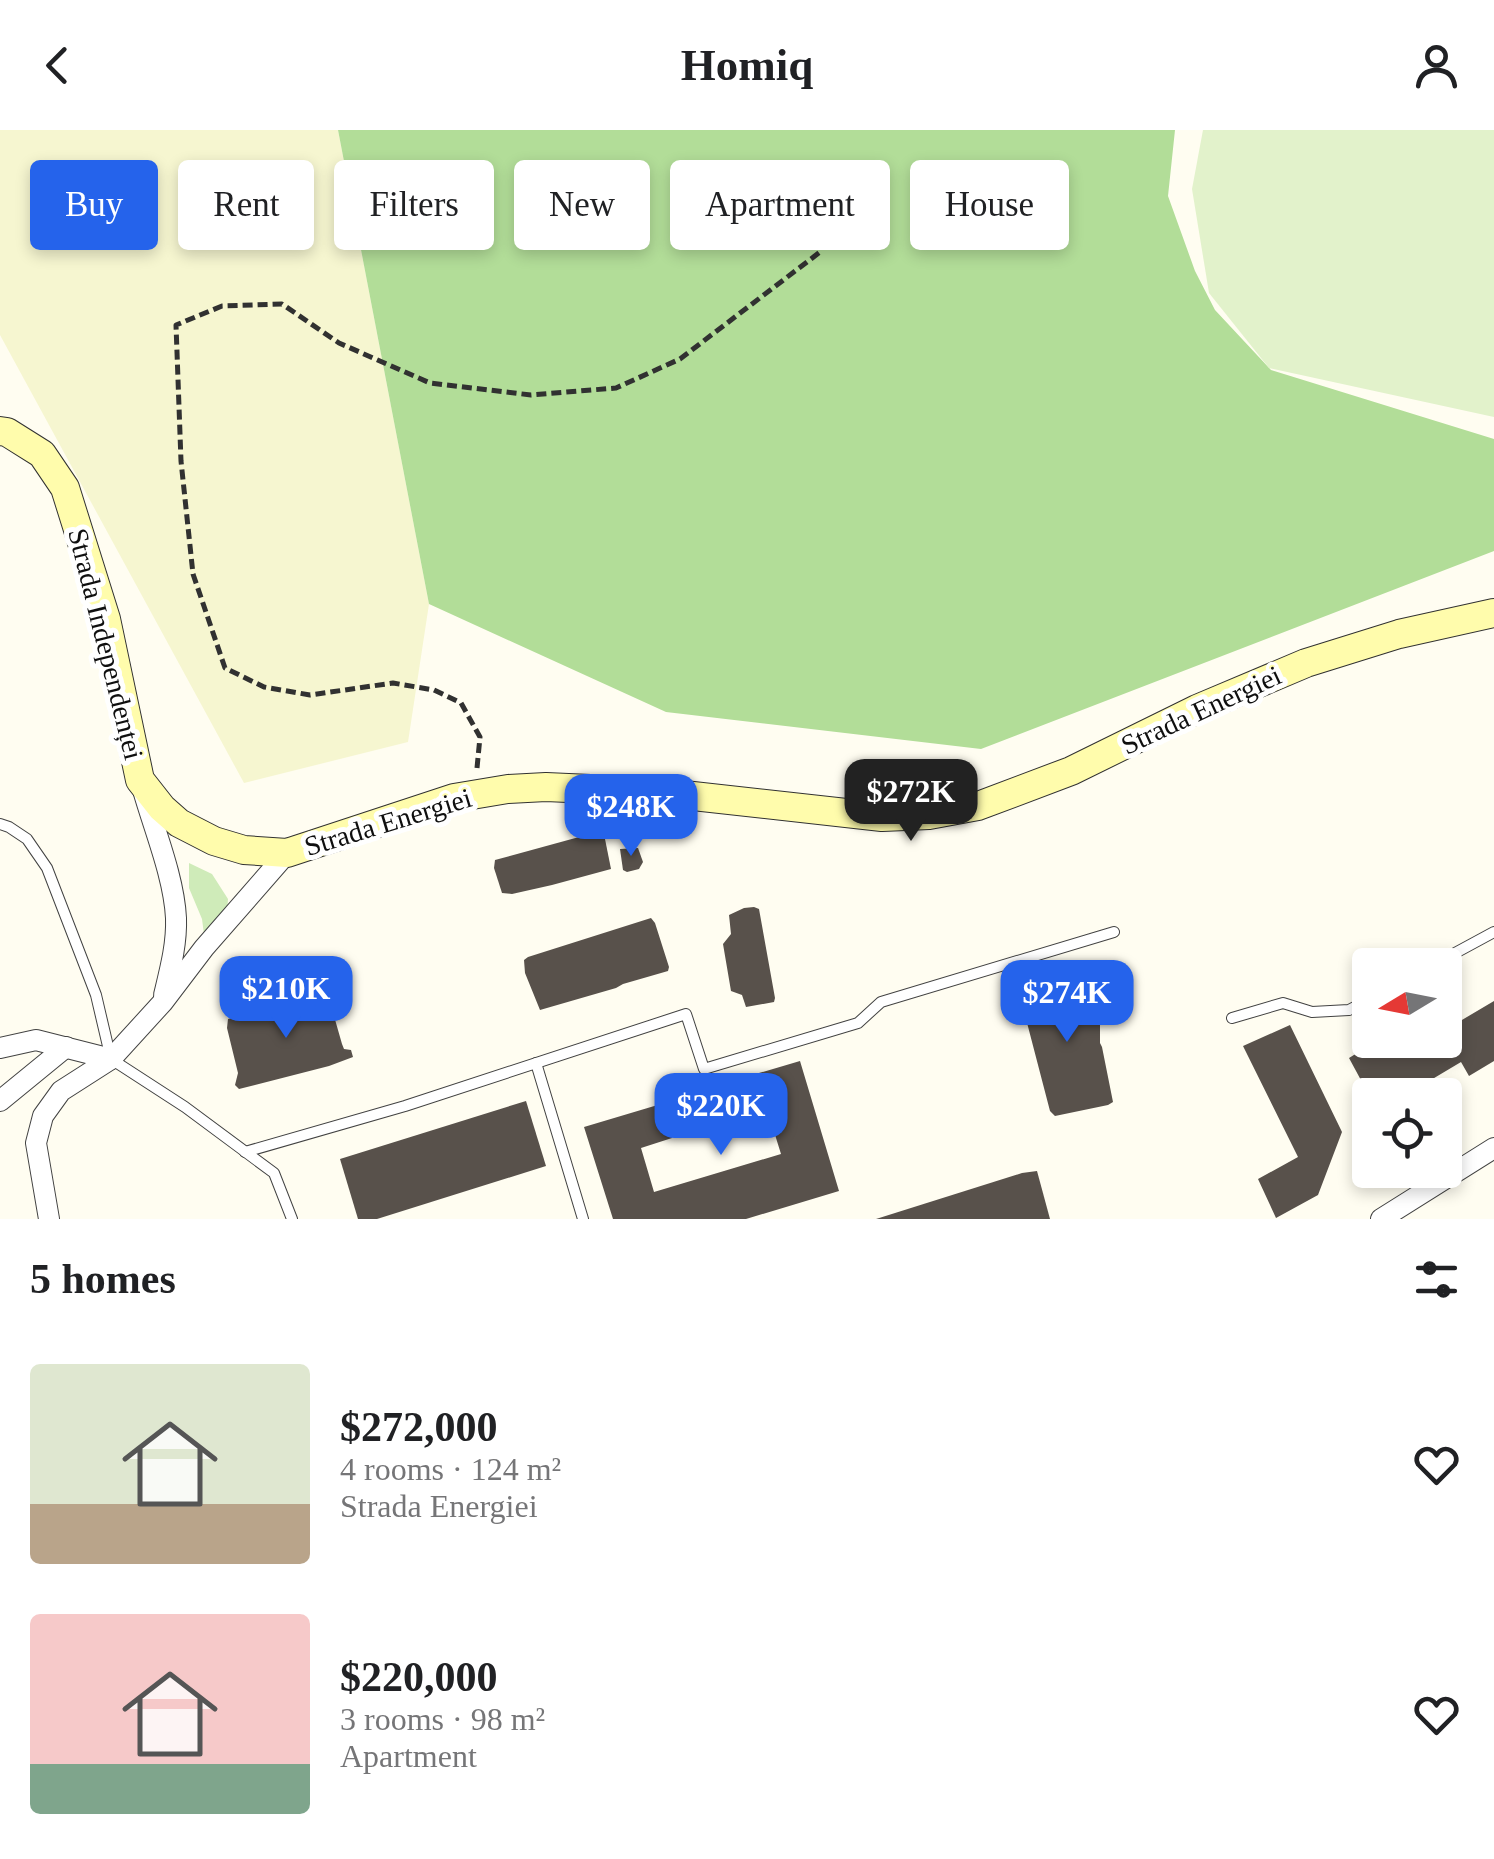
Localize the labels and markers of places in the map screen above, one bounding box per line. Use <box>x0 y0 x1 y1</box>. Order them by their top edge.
pin: $272K <box>841 759 981 844</box>
pin: $248K <box>561 774 701 859</box>
pin: $210K <box>216 956 356 1041</box>
pin: $274K <box>997 960 1137 1045</box>
pin: $220K <box>651 1073 791 1158</box>

